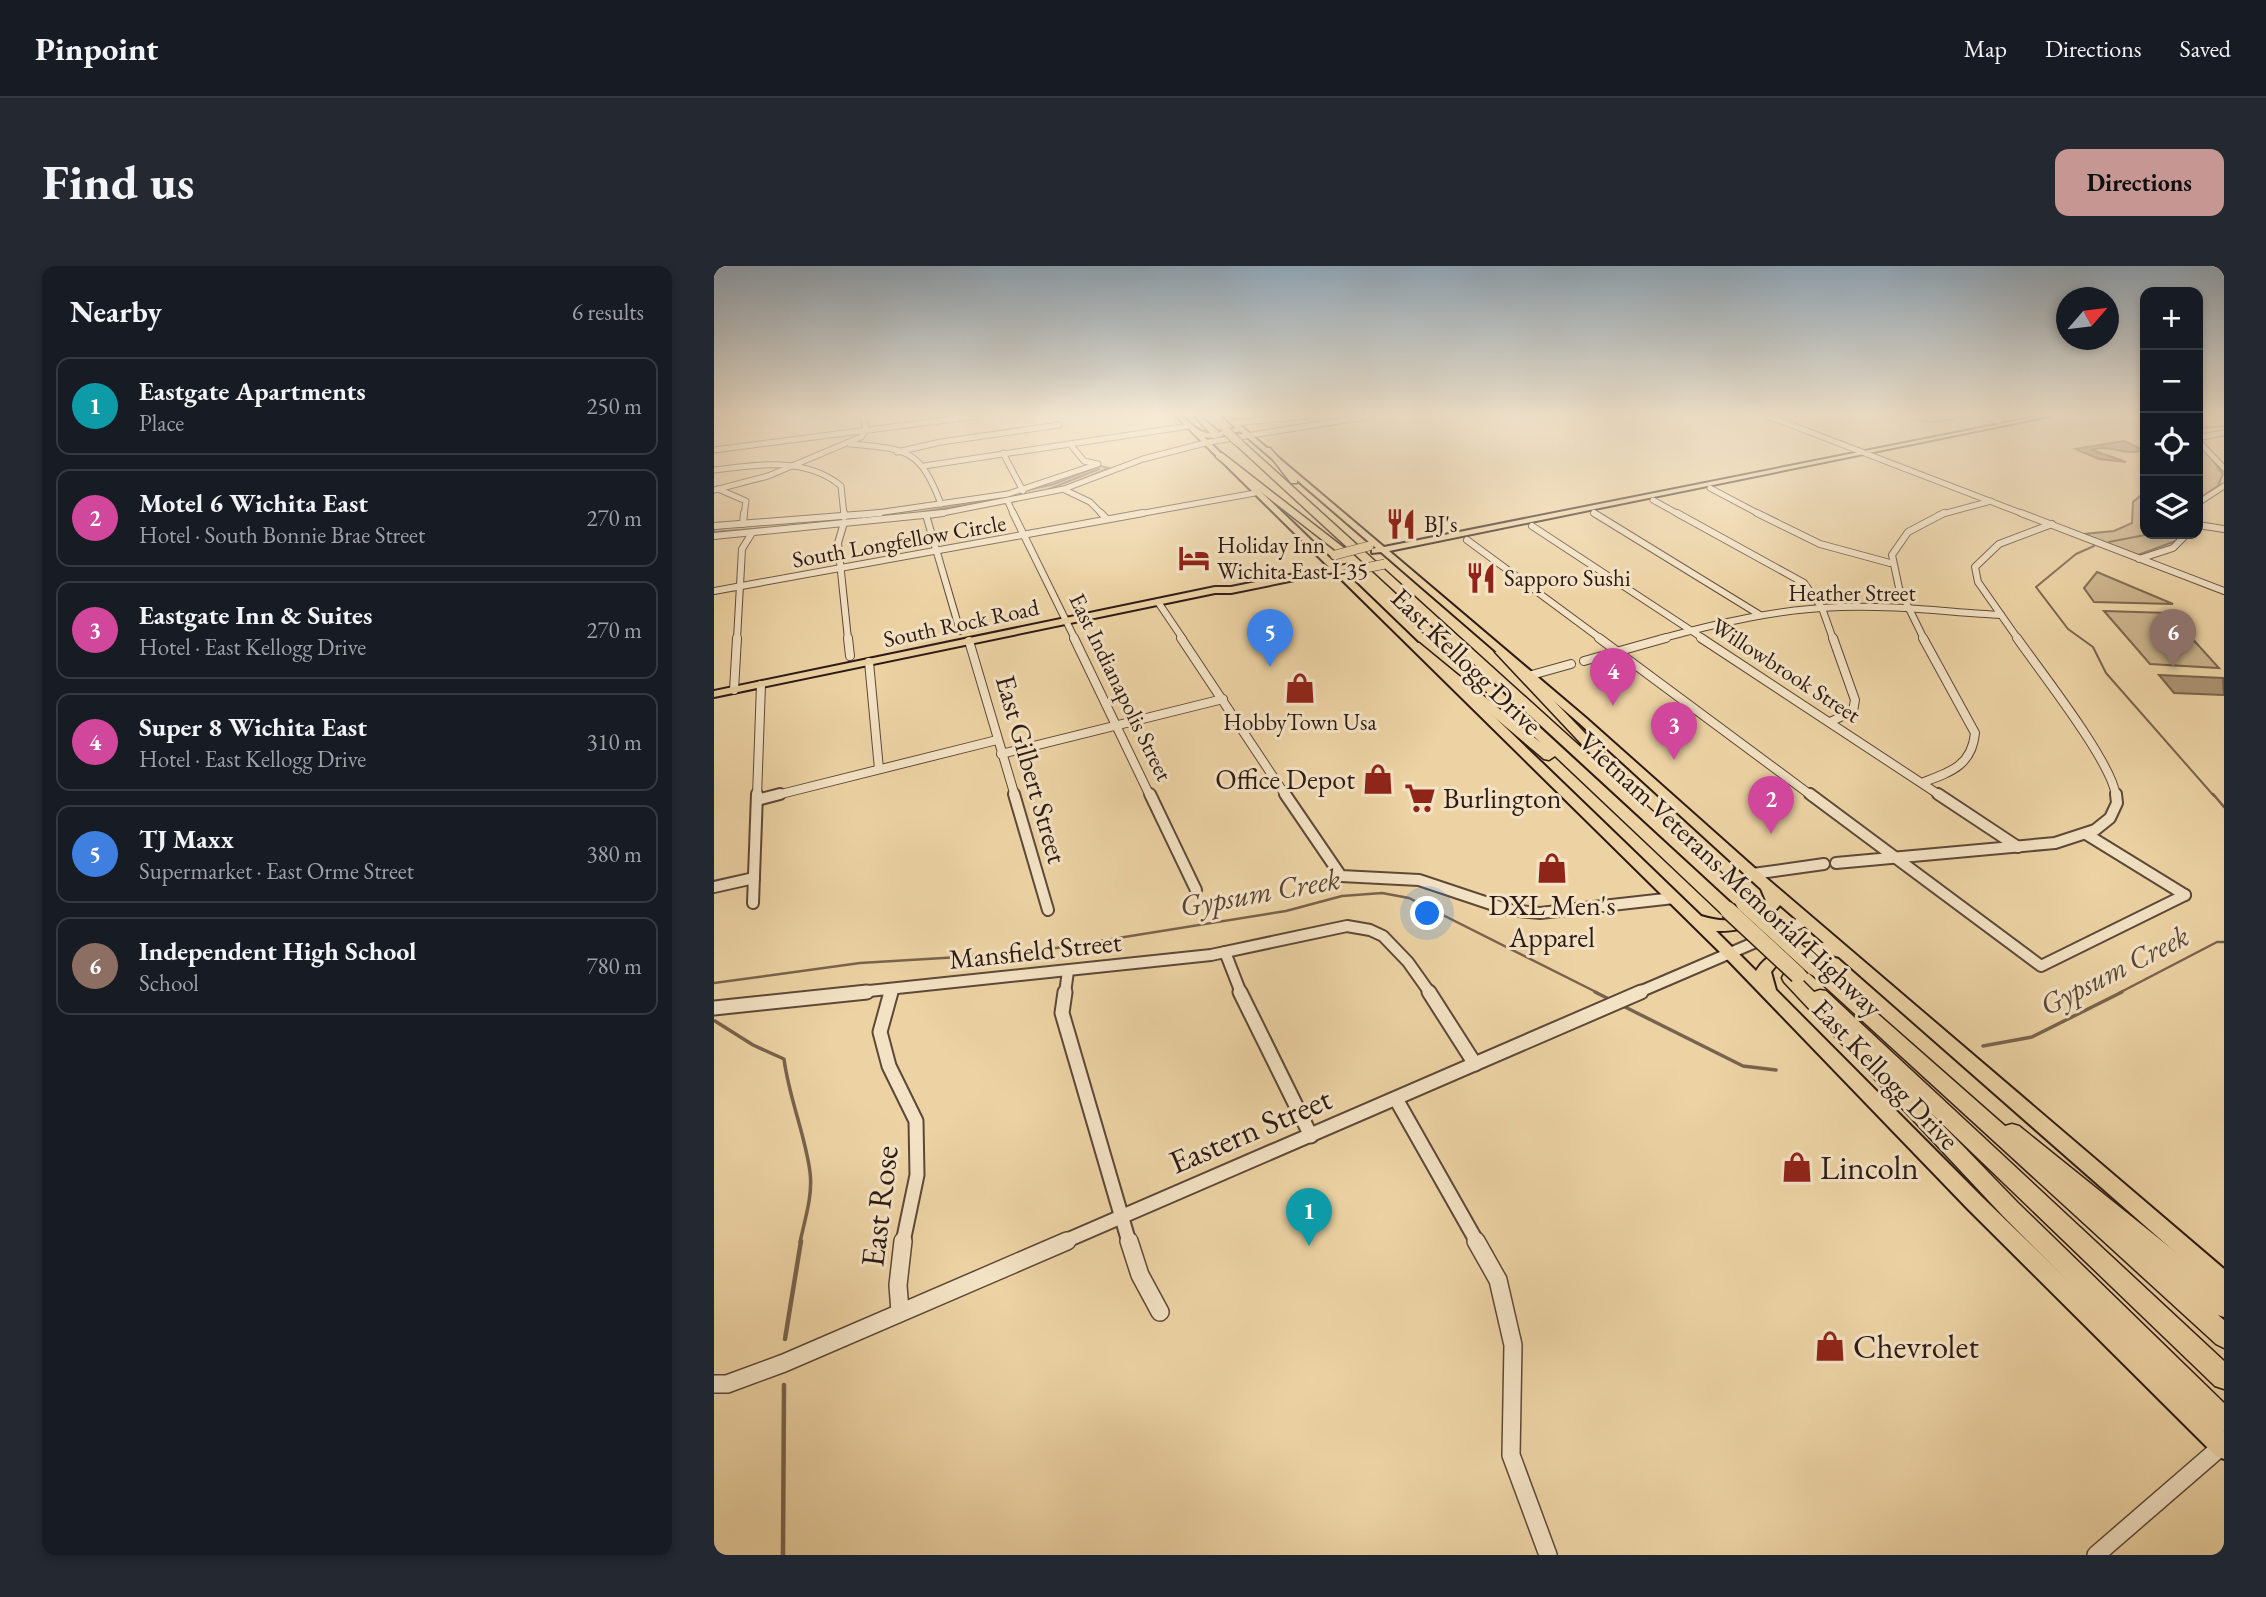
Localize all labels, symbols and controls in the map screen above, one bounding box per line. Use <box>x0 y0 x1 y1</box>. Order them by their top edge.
text: Pinpoint <box>35 27 158 70</box>
text: Map <box>1964 33 2007 64</box>
text: Directions <box>2045 33 2142 64</box>
text: Saved <box>2180 33 2231 64</box>
button: Directions <box>2055 149 2224 216</box>
text: Find us <box>42 150 194 214</box>
north arrow <box>2056 287 2119 350</box>
map controls <box>2140 287 2203 539</box>
button: + <box>2140 287 2203 350</box>
text: Nearby <box>70 292 162 331</box>
text: 6 results <box>572 297 644 327</box>
button: − <box>2140 350 2203 413</box>
text: Eastgate Apartments <box>139 374 366 408</box>
text: 1 <box>89 391 101 421</box>
text: 250 m <box>586 391 642 421</box>
text: Place <box>139 408 184 438</box>
button: locate <box>2140 413 2203 476</box>
button: layers <box>2140 476 2203 539</box>
text: Motel 6 Wichita East <box>139 486 368 520</box>
text: 2 <box>89 503 101 533</box>
text: 270 m <box>586 503 642 533</box>
street label: South Longfellow Circle <box>790 507 1008 575</box>
restaurant icon: BJ's <box>1384 507 1418 541</box>
place label: BJ's <box>1424 509 1457 539</box>
text: Hotel · South Bonnie Brae Street <box>139 520 425 550</box>
place label: Holiday Inn Wichita East I-35 <box>1217 530 1368 586</box>
hotel icon: Holiday Inn Wichita East I-35 <box>1177 541 1211 575</box>
restaurant icon: Sapporo Sushi <box>1464 561 1498 595</box>
place label: Sapporo Sushi <box>1504 563 1631 593</box>
street label: Heather Street <box>1788 578 1917 608</box>
street label: East Kellogg Drive <box>1384 580 1550 742</box>
street label: East Indianapolis Street <box>1063 588 1180 787</box>
street label: South Rock Road <box>880 592 1042 654</box>
text: Eastgate Inn & Suites <box>139 598 372 632</box>
pin: 5 <box>1247 609 1293 667</box>
pin: 6 <box>2150 609 2196 667</box>
street label: Willowbrook Street <box>1706 611 1867 730</box>
text: 3 <box>89 615 101 645</box>
text: 270 m <box>586 615 642 645</box>
text: Hotel · East Kellogg Drive <box>139 632 366 662</box>
pin: 4 <box>1590 648 1636 706</box>
street label: East Gilbert Street <box>988 671 1076 868</box>
shop icon: HobbyTown Usa <box>1283 671 1317 705</box>
pin: 3 <box>1651 702 1697 760</box>
place label: HobbyTown Usa <box>1223 707 1377 737</box>
text: Super 8 Wichita East <box>139 710 367 744</box>
street label: Vietnam Veterans Memorial Highway <box>1571 723 1891 1025</box>
text: 4 <box>89 727 101 757</box>
text: 310 m <box>586 727 642 757</box>
text: Hotel · East Kellogg Drive <box>139 744 366 774</box>
place label: Office Depot <box>1215 761 1355 797</box>
shop icon: Office Depot <box>1361 762 1395 796</box>
pin: 2 <box>1748 776 1794 834</box>
place label: Burlington <box>1443 780 1562 816</box>
supermarket icon: Burlington <box>1403 781 1437 815</box>
text: TJ Maxx <box>139 822 234 856</box>
text: 5 <box>89 839 101 869</box>
text: 380 m <box>586 839 642 869</box>
shop icon: DXL Men's Apparel <box>1535 851 1569 885</box>
text: Supermarket · East Orme Street <box>139 856 414 886</box>
water label: Gypsum Creek <box>1177 859 1344 925</box>
place label: DXL Men's Apparel <box>1489 887 1615 955</box>
your location <box>1410 896 1444 930</box>
water label: Gypsum Creek <box>2033 916 2195 1024</box>
street label: Mansfield Street <box>947 923 1123 977</box>
text: Independent High School <box>139 934 416 968</box>
text: 6 <box>89 951 101 981</box>
text: 780 m <box>586 951 642 981</box>
text: School <box>139 968 199 998</box>
street label: East Kellogg Drive <box>1805 991 1967 1157</box>
street label: Eastern Street <box>1162 1076 1338 1183</box>
street label: East Rose <box>850 1143 908 1269</box>
place label: Lincoln <box>1820 1146 1919 1189</box>
shop icon: Lincoln <box>1780 1150 1814 1184</box>
pin: 1 <box>1286 1188 1332 1246</box>
place label: Chevrolet <box>1853 1325 1979 1368</box>
shop icon: Chevrolet <box>1813 1329 1847 1363</box>

